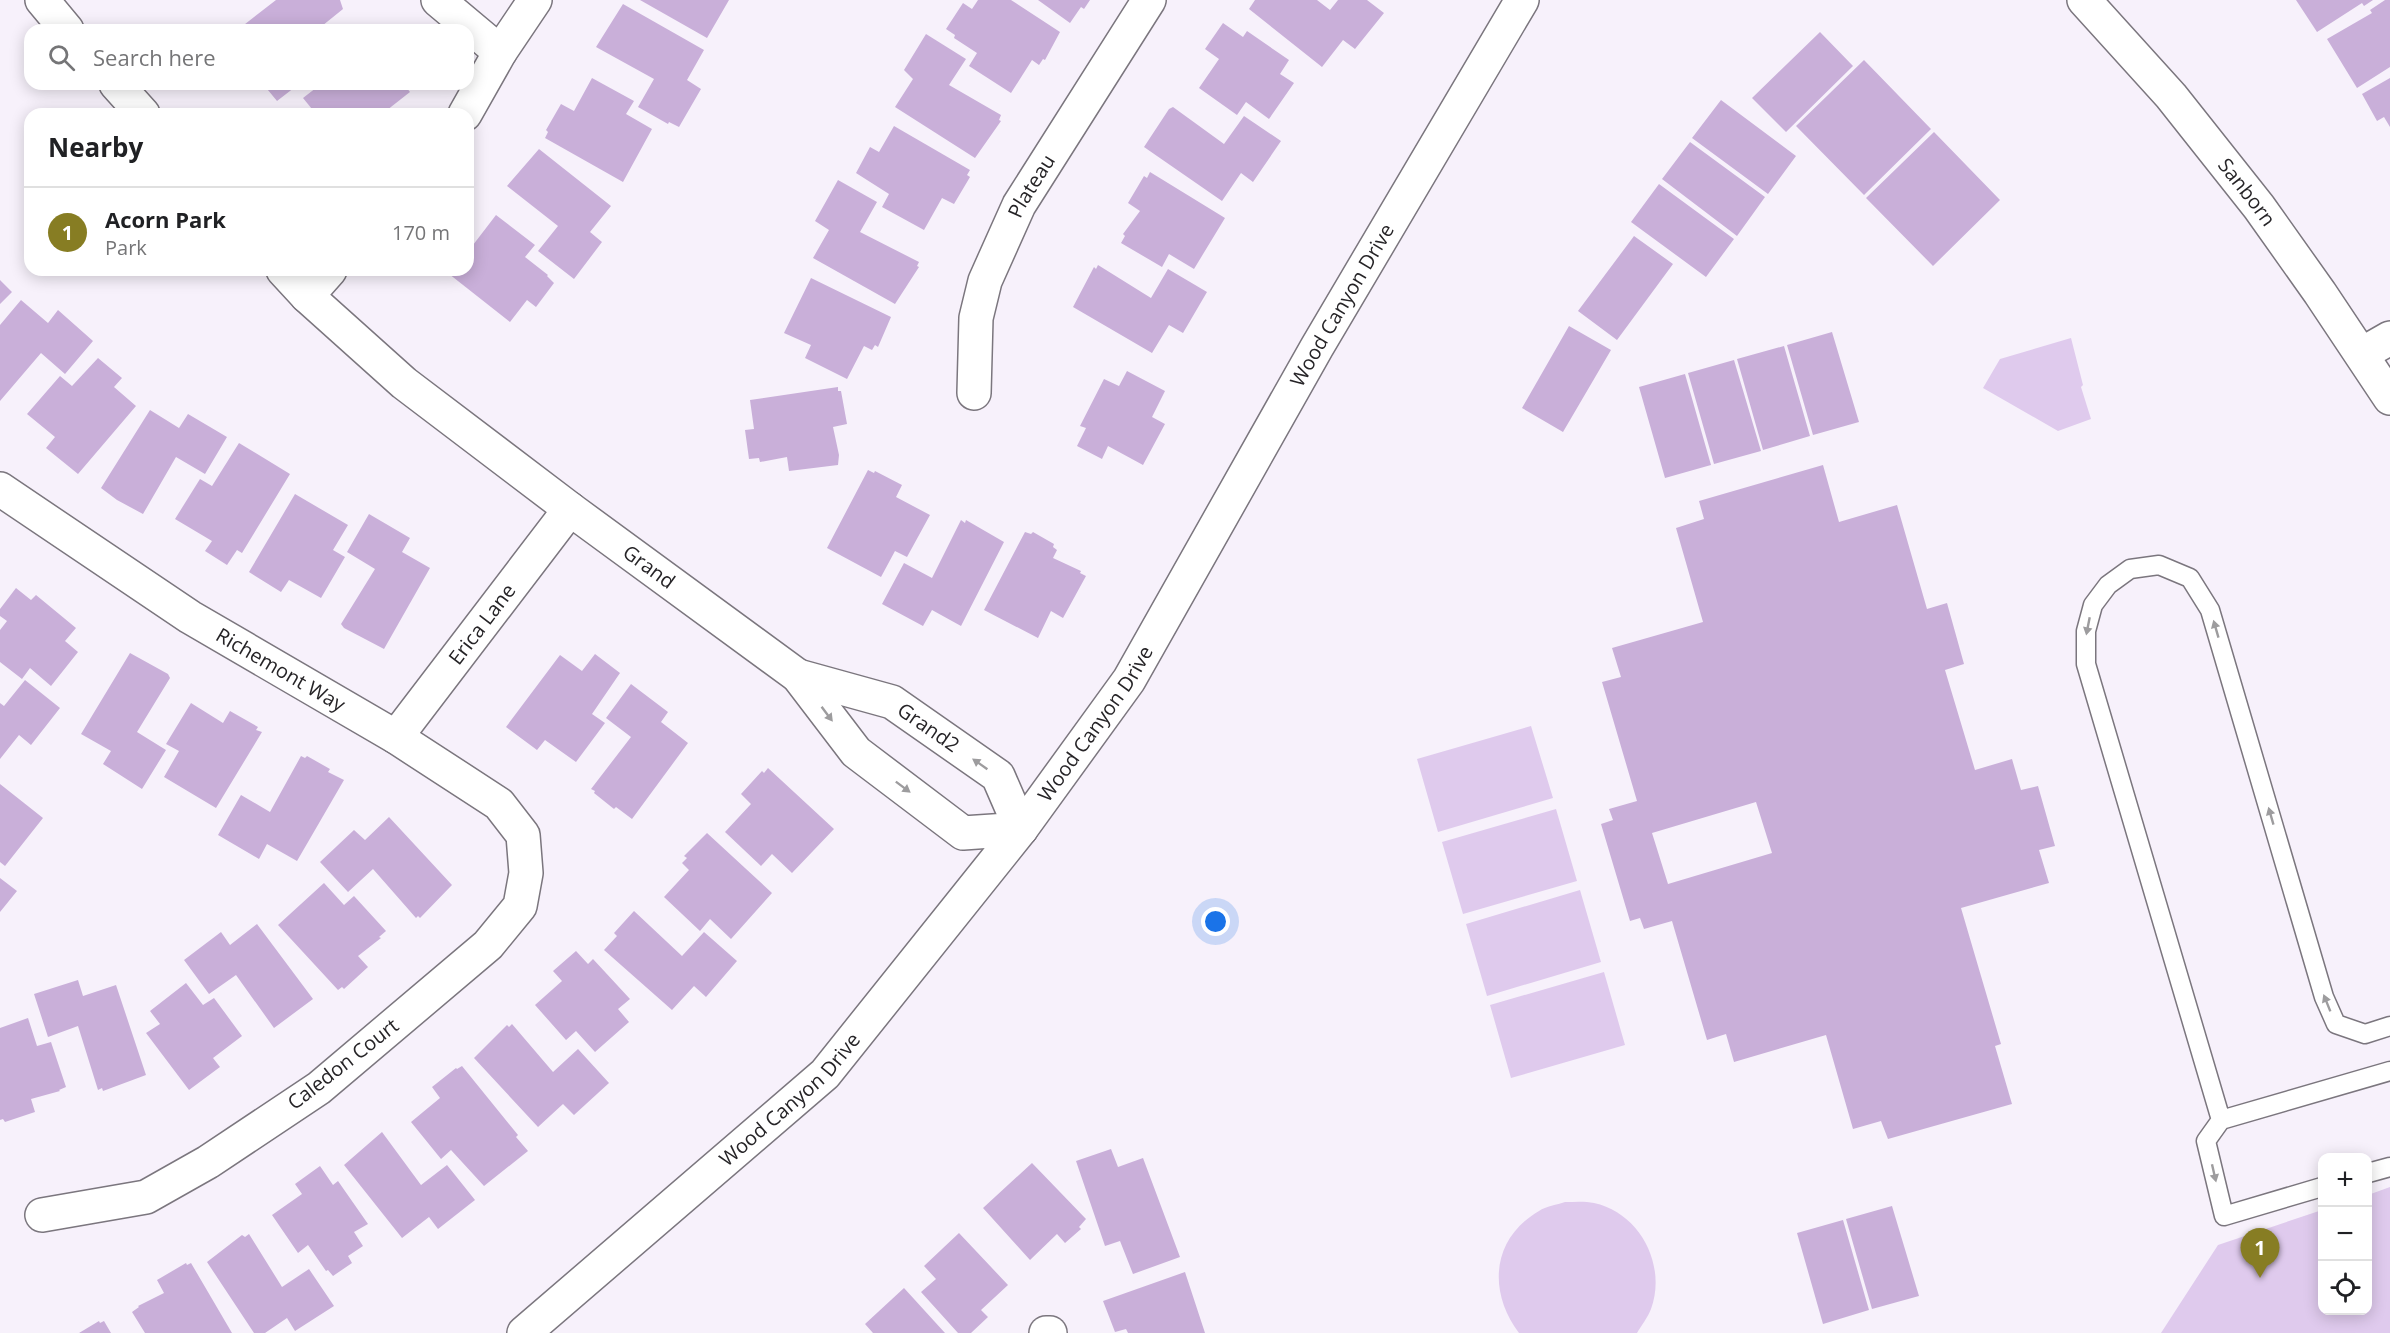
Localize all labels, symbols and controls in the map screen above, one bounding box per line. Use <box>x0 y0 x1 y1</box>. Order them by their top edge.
search box <box>24 24 474 90</box>
icon: search <box>45 41 78 74</box>
text: Search here <box>93 42 216 72</box>
text: Nearby <box>48 129 143 165</box>
street label: Plateau <box>1001 149 1061 222</box>
street label: Sanborn <box>2212 152 2282 231</box>
text: Acorn Park <box>105 204 226 234</box>
street label: Wood Canyon Drive <box>1283 218 1400 391</box>
text: 1 <box>62 219 73 246</box>
text: 170 m <box>392 219 450 246</box>
text: Park <box>105 234 147 261</box>
street label: Grand <box>618 538 681 595</box>
street label: Erica Lane <box>442 578 521 670</box>
one-way arrow <box>2083 617 2092 636</box>
one-way arrow <box>2211 620 2220 638</box>
street label: Richemont Way <box>211 621 351 718</box>
street label: Wood Canyon Drive <box>1031 641 1159 807</box>
street label: Grand2 <box>892 696 965 758</box>
one-way arrow <box>821 706 834 722</box>
one-way arrow <box>972 758 988 770</box>
one-way arrow <box>895 781 911 794</box>
one-way arrow <box>2266 807 2275 825</box>
your location <box>1201 907 1230 936</box>
one-way arrow <box>2322 994 2331 1012</box>
street label: Caledon Court <box>282 1012 404 1115</box>
street label: Wood Canyon Drive <box>713 1027 866 1172</box>
map controls <box>2318 1153 2372 1315</box>
button: + <box>2318 1153 2372 1207</box>
one-way arrow <box>2210 1164 2220 1182</box>
button: − <box>2318 1207 2372 1261</box>
pin: 1 <box>2240 1228 2280 1278</box>
button: locate <box>2318 1261 2372 1315</box>

